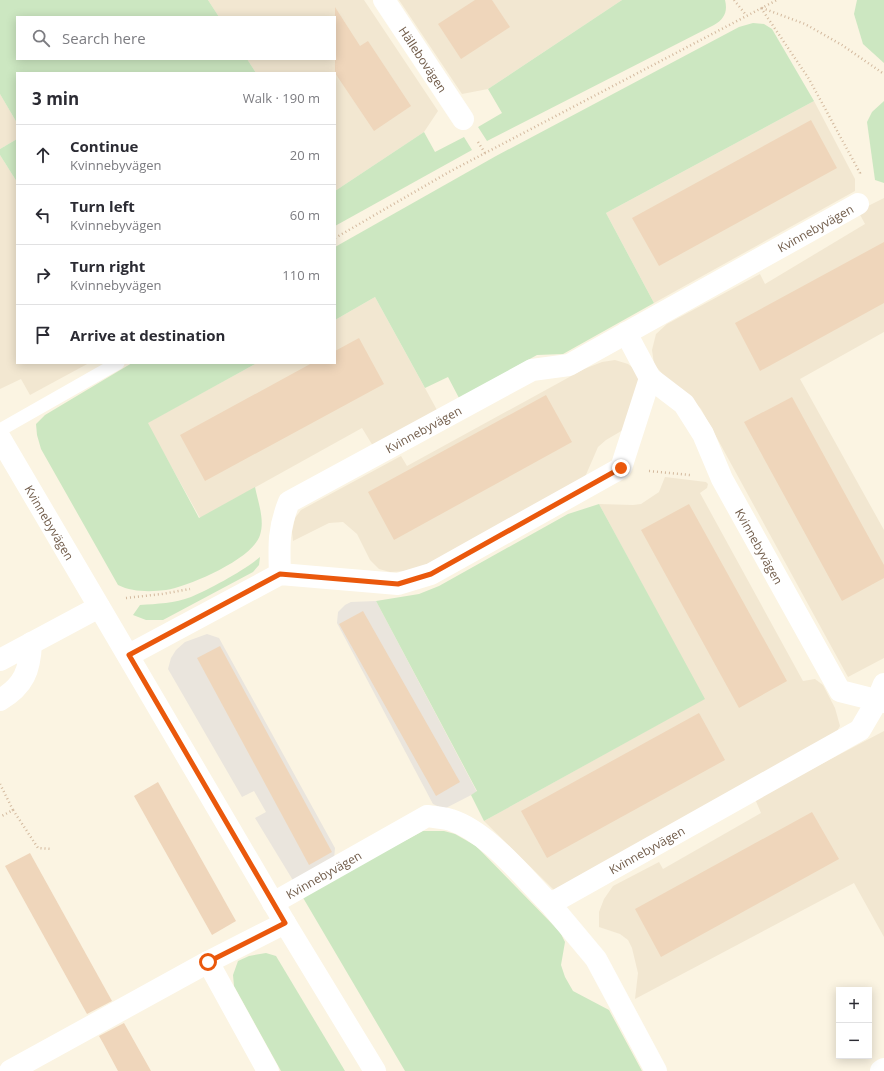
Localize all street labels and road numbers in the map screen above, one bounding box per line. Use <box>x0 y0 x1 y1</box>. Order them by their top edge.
street label: Hällebovägen <box>395 23 451 96</box>
street label: Kvinnebyvägen <box>774 200 856 256</box>
street label: Kvinnebyvägen <box>382 401 464 457</box>
street label: Kvinnebyvägen <box>21 482 78 563</box>
street label: Kvinnebyvägen <box>731 505 787 587</box>
street label: Kvinnebyvägen <box>606 822 688 878</box>
street label: Kvinnebyvägen <box>283 846 364 903</box>

